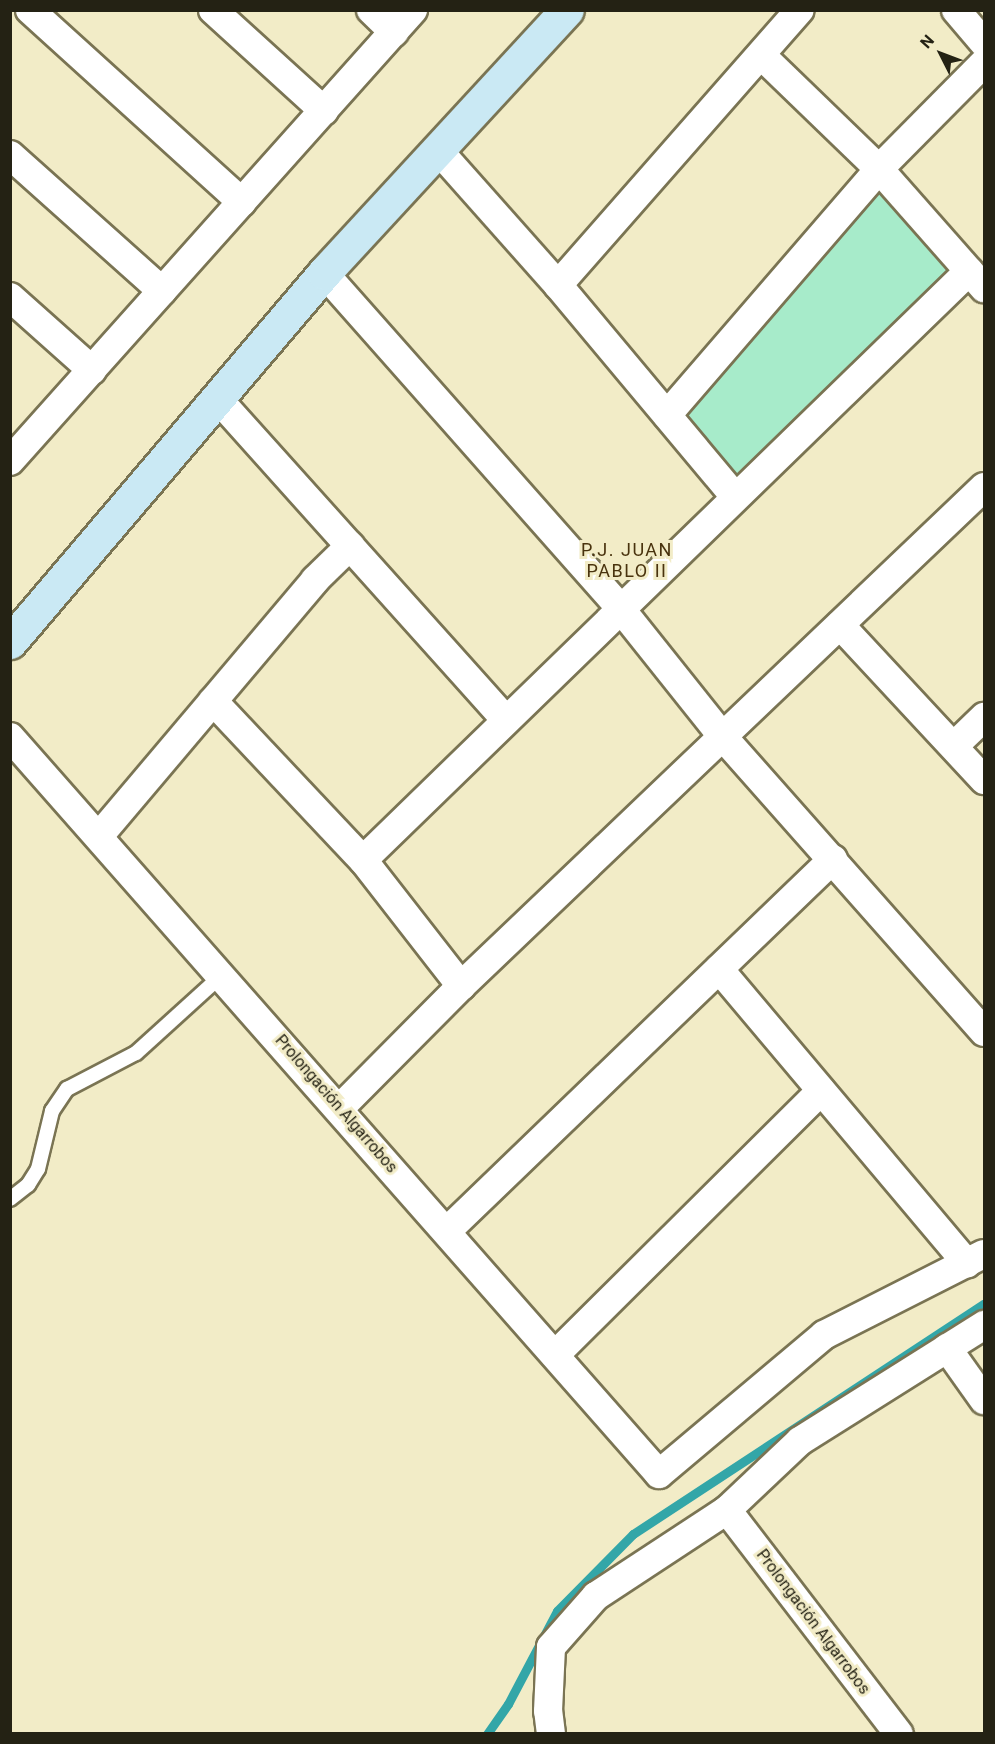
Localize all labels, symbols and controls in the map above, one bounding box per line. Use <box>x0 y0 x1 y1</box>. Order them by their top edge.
north arrow <box>911 24 971 84</box>
text: N <box>916 31 938 52</box>
district label: P.J. JUAN PABLO II <box>581 540 673 582</box>
street label: Prolongación Algarrobos <box>271 1031 401 1177</box>
street label: Prolongación Algarrobos <box>752 1546 874 1698</box>

